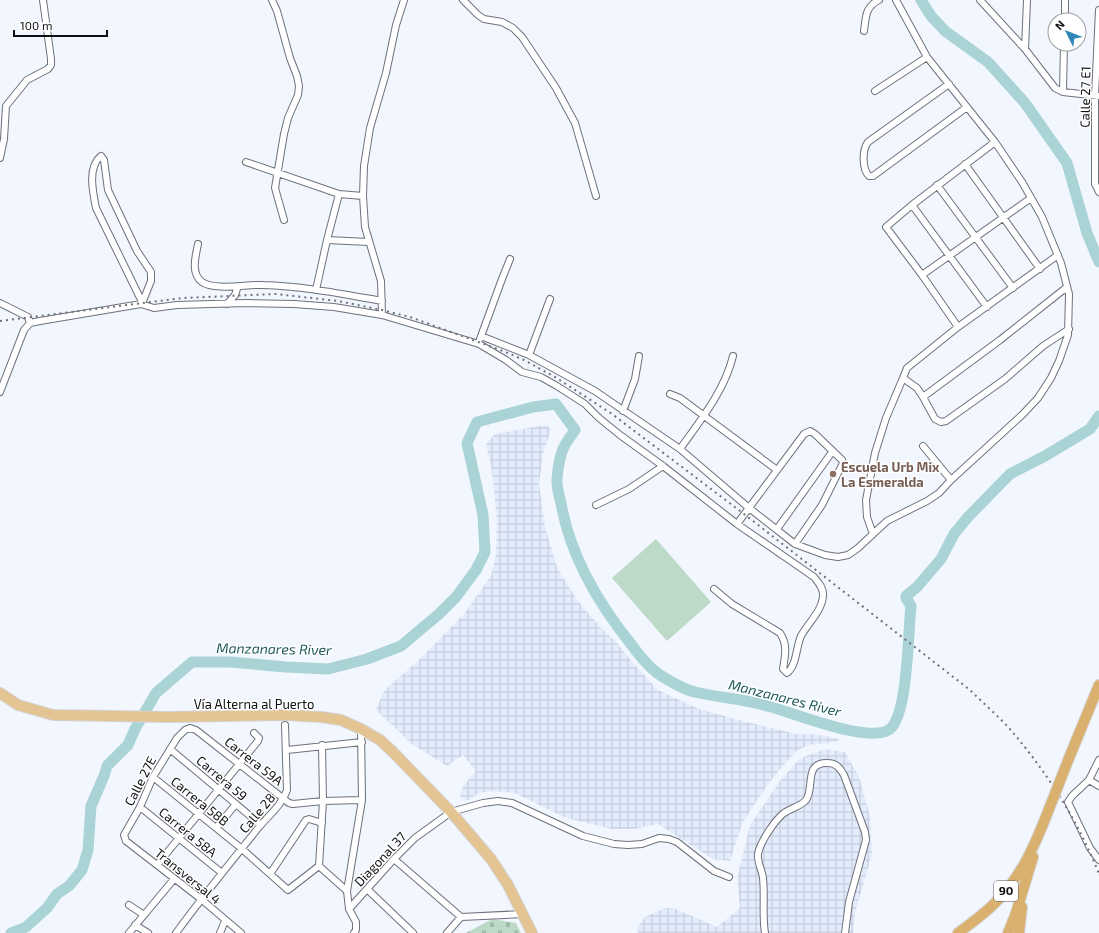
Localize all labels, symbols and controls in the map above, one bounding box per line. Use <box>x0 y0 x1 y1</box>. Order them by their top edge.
scale bar <box>14 12 107 38</box>
north arrow <box>1047 12 1087 52</box>
text: N <box>1052 17 1067 32</box>
text: 100 m <box>20 18 52 32</box>
street label: Calle 27 E1 <box>1076 66 1094 128</box>
place label: Escuela Urb Mix La Esmeralda <box>841 459 940 490</box>
marker: Escuela Urb Mix La Esmeralda <box>828 469 838 479</box>
water label: Manzanares River <box>216 639 332 658</box>
water label: Manzanares River <box>727 675 844 720</box>
street label: Vía Alterna al Puerto <box>194 696 314 712</box>
street label: Carrera 59A <box>222 733 286 789</box>
street label: Carrera 59 <box>193 752 251 804</box>
street label: Calle 27E <box>121 754 159 808</box>
street label: Carrera 58B <box>168 773 232 829</box>
street label: Calle 28 <box>236 790 278 836</box>
street label: Carrera 58A <box>156 804 220 860</box>
street label: Diagonal 37 <box>351 828 409 890</box>
street label: Transversal 4 <box>152 845 224 907</box>
road number: 90 <box>994 881 1018 901</box>

